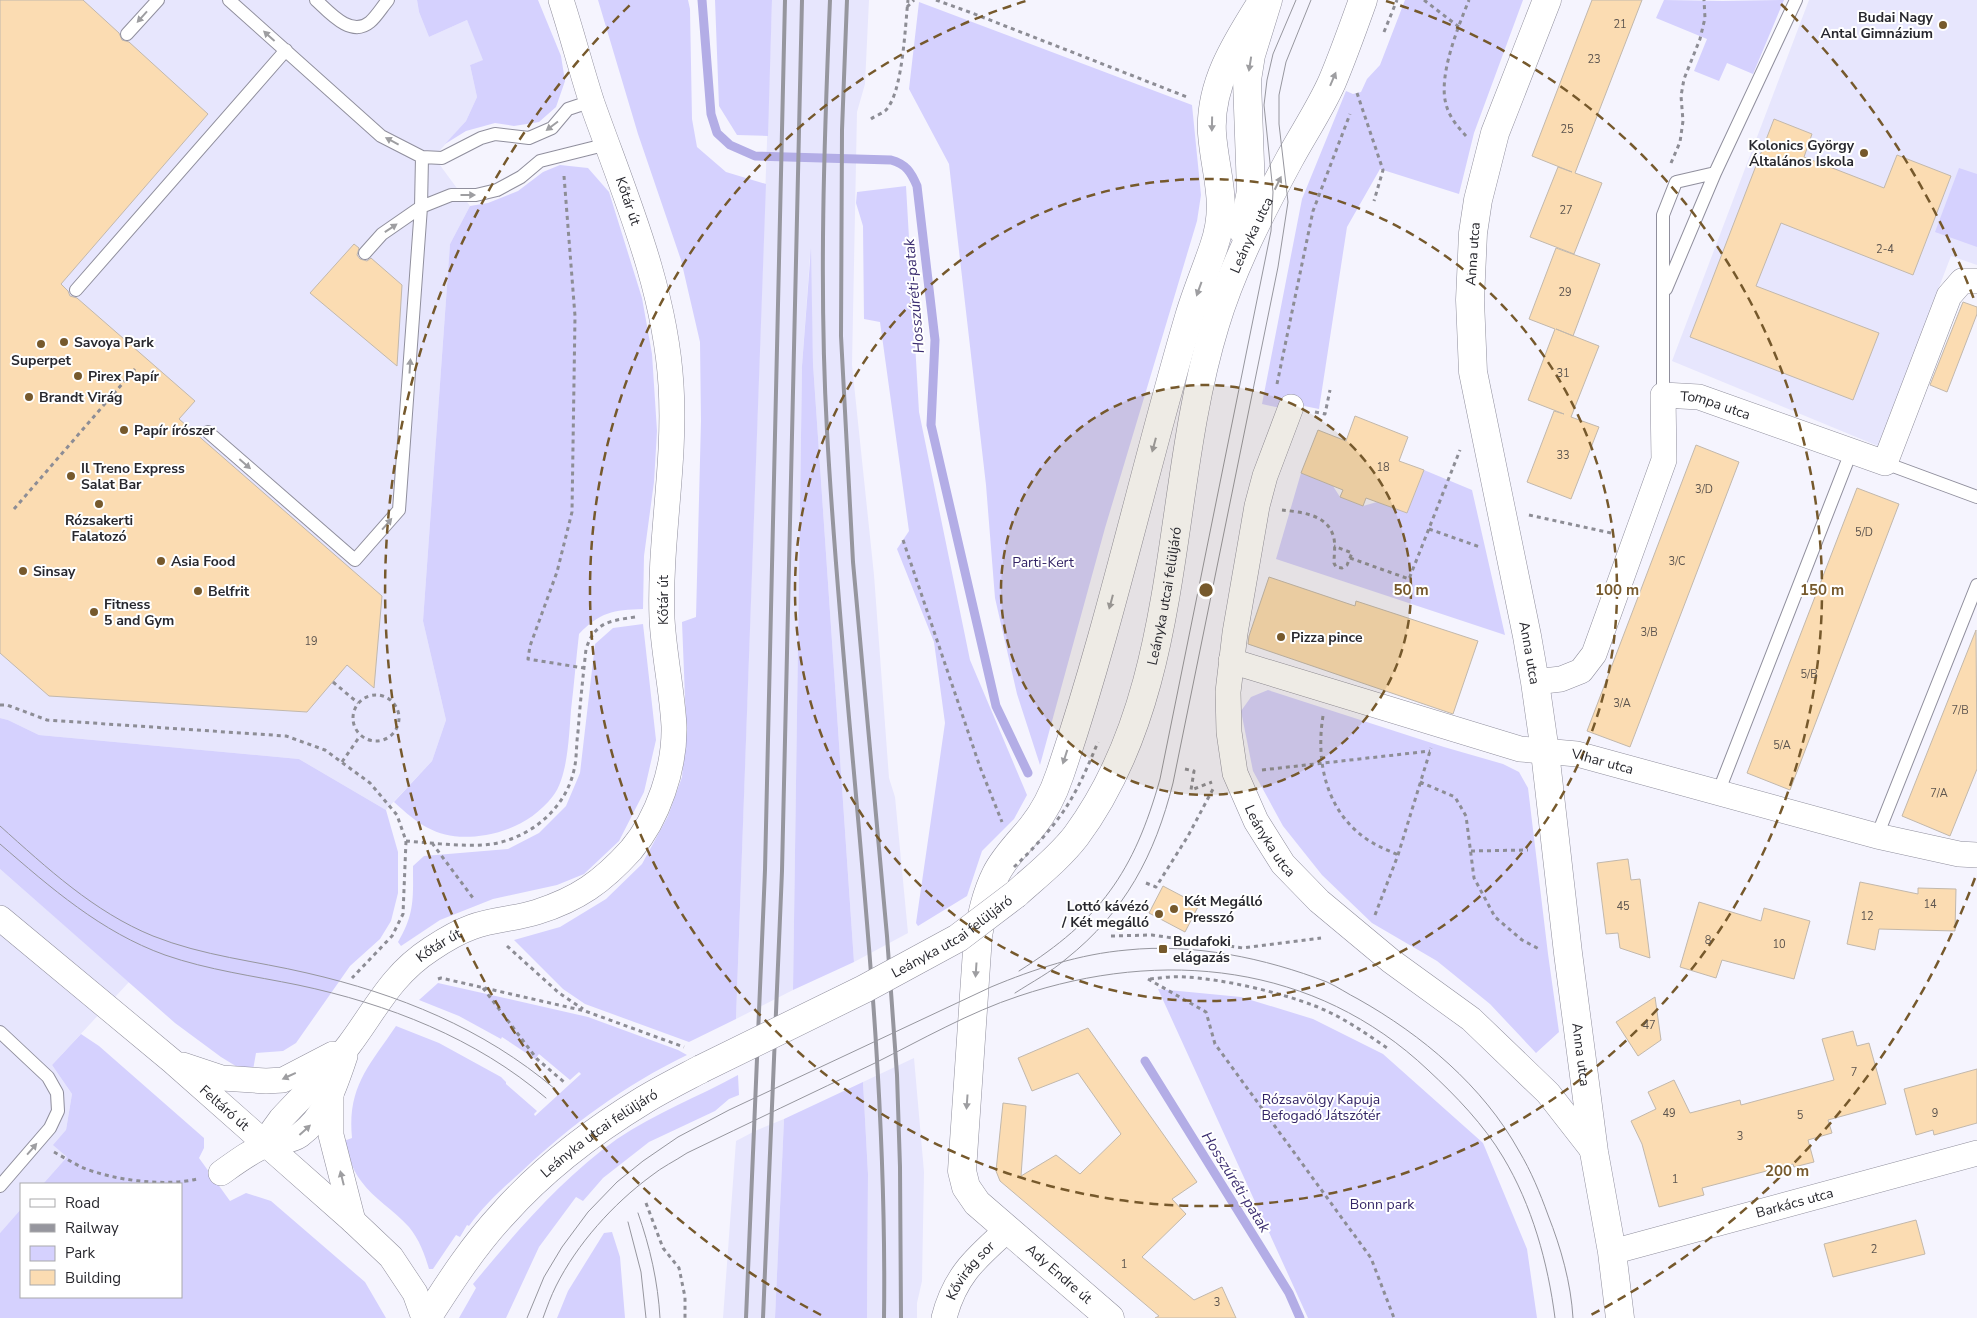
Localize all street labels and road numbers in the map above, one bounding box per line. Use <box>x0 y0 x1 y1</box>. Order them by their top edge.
street label: Kőtár út <box>611 174 645 228</box>
street label: Leányka utca <box>1225 194 1277 276</box>
street label: Anna utca <box>1461 222 1485 286</box>
street label: Tompa utca <box>1680 386 1753 424</box>
street label: Leányka utcai felüljáró <box>1142 525 1186 667</box>
street label: Kőtár út <box>654 575 673 625</box>
street label: Anna utca <box>1515 620 1545 686</box>
street label: Vihar utca <box>1570 744 1636 779</box>
street label: Leányka utca <box>1241 802 1300 881</box>
street label: Leányka utcai felüljáró <box>888 891 1016 982</box>
street label: Kőtár út <box>412 924 464 966</box>
street label: Anna utca <box>1568 1022 1595 1087</box>
street label: Feltáró út <box>196 1080 254 1135</box>
street label: Leányka utcai felüljáró <box>536 1084 661 1182</box>
street label: Barkács utca <box>1753 1183 1835 1222</box>
street label: Kővirág sor <box>941 1237 998 1303</box>
street label: Ady Endre út <box>1022 1240 1096 1308</box>

